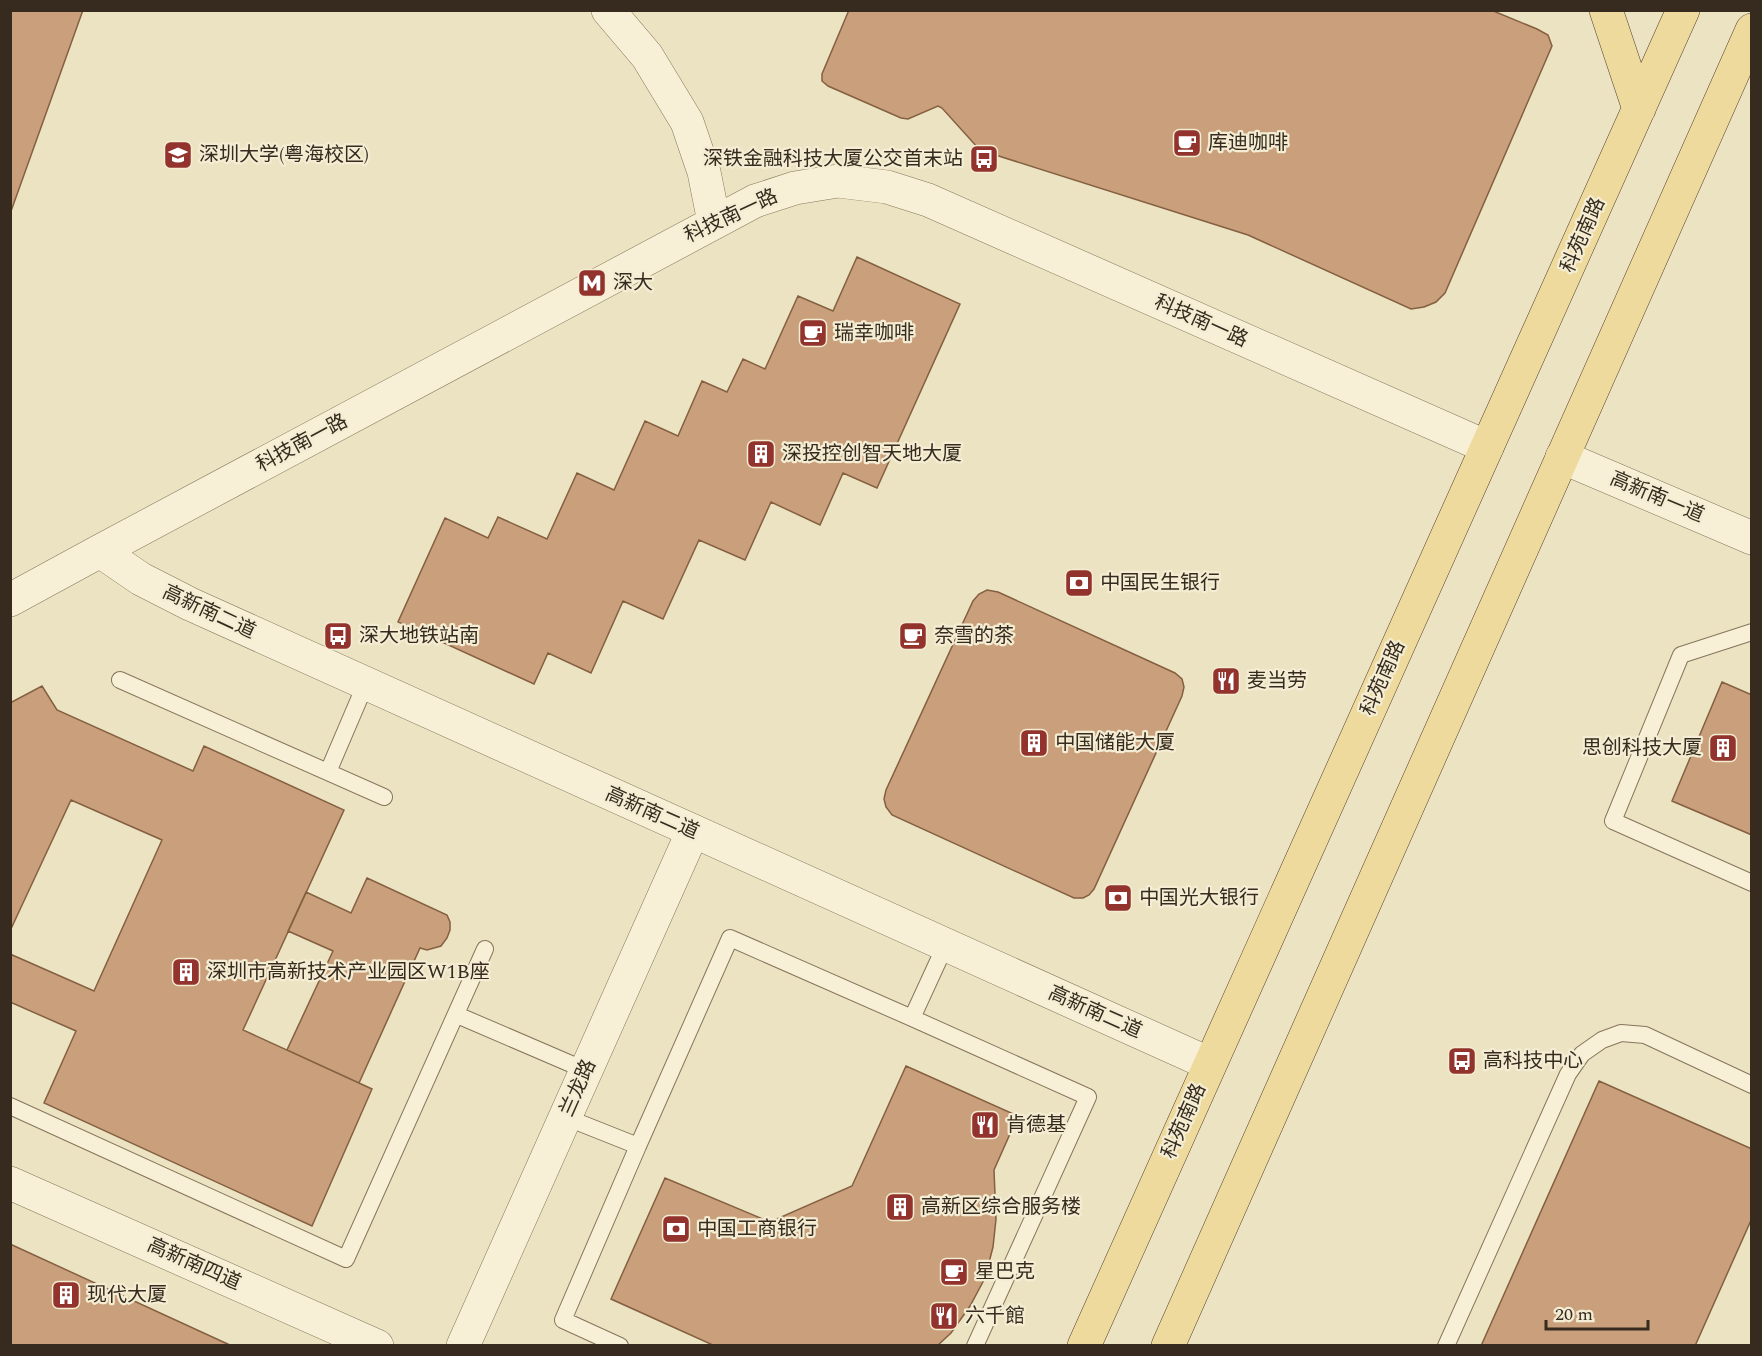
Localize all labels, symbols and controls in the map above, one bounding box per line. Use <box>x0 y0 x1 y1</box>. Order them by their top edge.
cafe icon: 库迪咖啡 <box>1171 127 1203 159</box>
place label: 库迪咖啡 <box>1208 128 1288 158</box>
school or university icon: 深圳大学(粤海校区) <box>162 139 194 171</box>
place label: 深圳大学(粤海校区) <box>199 140 369 170</box>
bus stop icon: 深铁金融科技大厦公交首末站 <box>968 143 1000 175</box>
place label: 深铁金融科技大厦公交首末站 <box>703 144 963 174</box>
street label: 科技南一路 <box>679 181 783 251</box>
street label: 科苑南路 <box>1553 192 1613 278</box>
metro station icon: 深大 <box>576 267 608 299</box>
place label: 深大 <box>613 268 653 298</box>
street label: 科技南一路 <box>1149 287 1253 355</box>
cafe icon: 瑞幸咖啡 <box>797 317 829 349</box>
place label: 瑞幸咖啡 <box>834 318 914 348</box>
street label: 科技南一路 <box>251 406 353 480</box>
building icon: 深投控创智天地大厦 <box>745 438 777 470</box>
place label: 深投控创智天地大厦 <box>782 439 962 469</box>
street label: 高新南一道 <box>1605 464 1709 530</box>
bank icon: 中国民生银行 <box>1063 567 1095 599</box>
place label: 中国民生银行 <box>1100 568 1220 598</box>
street label: 高新南二道 <box>157 577 261 647</box>
bus stop icon: 深大地铁站南 <box>322 620 354 652</box>
cafe icon: 奈雪的茶 <box>897 620 929 652</box>
place label: 深大地铁站南 <box>359 621 479 651</box>
place label: 奈雪的茶 <box>934 621 1014 651</box>
street label: 科苑南路 <box>1353 635 1413 721</box>
restaurant icon: 麦当劳 <box>1210 665 1242 697</box>
place label: 麦当劳 <box>1247 666 1307 696</box>
building icon: 中国储能大厦 <box>1018 727 1050 759</box>
place label: 中国储能大厦 <box>1055 728 1175 758</box>
building icon: 思创科技大厦 <box>1707 732 1739 764</box>
place label: 思创科技大厦 <box>1582 733 1702 763</box>
street label: 高新南二道 <box>600 779 704 847</box>
bank icon: 中国光大银行 <box>1102 882 1134 914</box>
place label: 中国光大银行 <box>1139 883 1259 913</box>
building icon: 深圳市高新技术产业园区W1B座 <box>170 956 202 988</box>
place label: 深圳市高新技术产业园区W1B座 <box>207 957 490 987</box>
street label: 高新南二道 <box>1043 978 1147 1046</box>
bus stop icon: 高科技中心 <box>1446 1045 1478 1077</box>
place label: 高科技中心 <box>1483 1046 1583 1076</box>
street label: 兰龙路 <box>552 1054 604 1122</box>
street label: 科苑南路 <box>1154 1078 1214 1164</box>
restaurant icon: 肯德基 <box>969 1109 1001 1141</box>
place label: 肯德基 <box>1006 1110 1066 1140</box>
building icon: 高新区综合服务楼 <box>884 1191 916 1223</box>
place label: 高新区综合服务楼 <box>921 1192 1081 1222</box>
bank icon: 中国工商银行 <box>660 1213 692 1245</box>
place label: 中国工商银行 <box>697 1214 817 1244</box>
street label: 高新南四道 <box>142 1230 246 1298</box>
cafe icon: 星巴克 <box>938 1256 970 1288</box>
place label: 星巴克 <box>975 1257 1035 1287</box>
building icon: 现代大厦 <box>50 1279 82 1311</box>
place label: 现代大厦 <box>87 1280 167 1310</box>
scale bar <box>1546 1293 1648 1331</box>
restaurant icon: 六千館 <box>928 1300 960 1332</box>
place label: 六千館 <box>965 1301 1025 1331</box>
text: 20 m <box>1555 1301 1593 1328</box>

